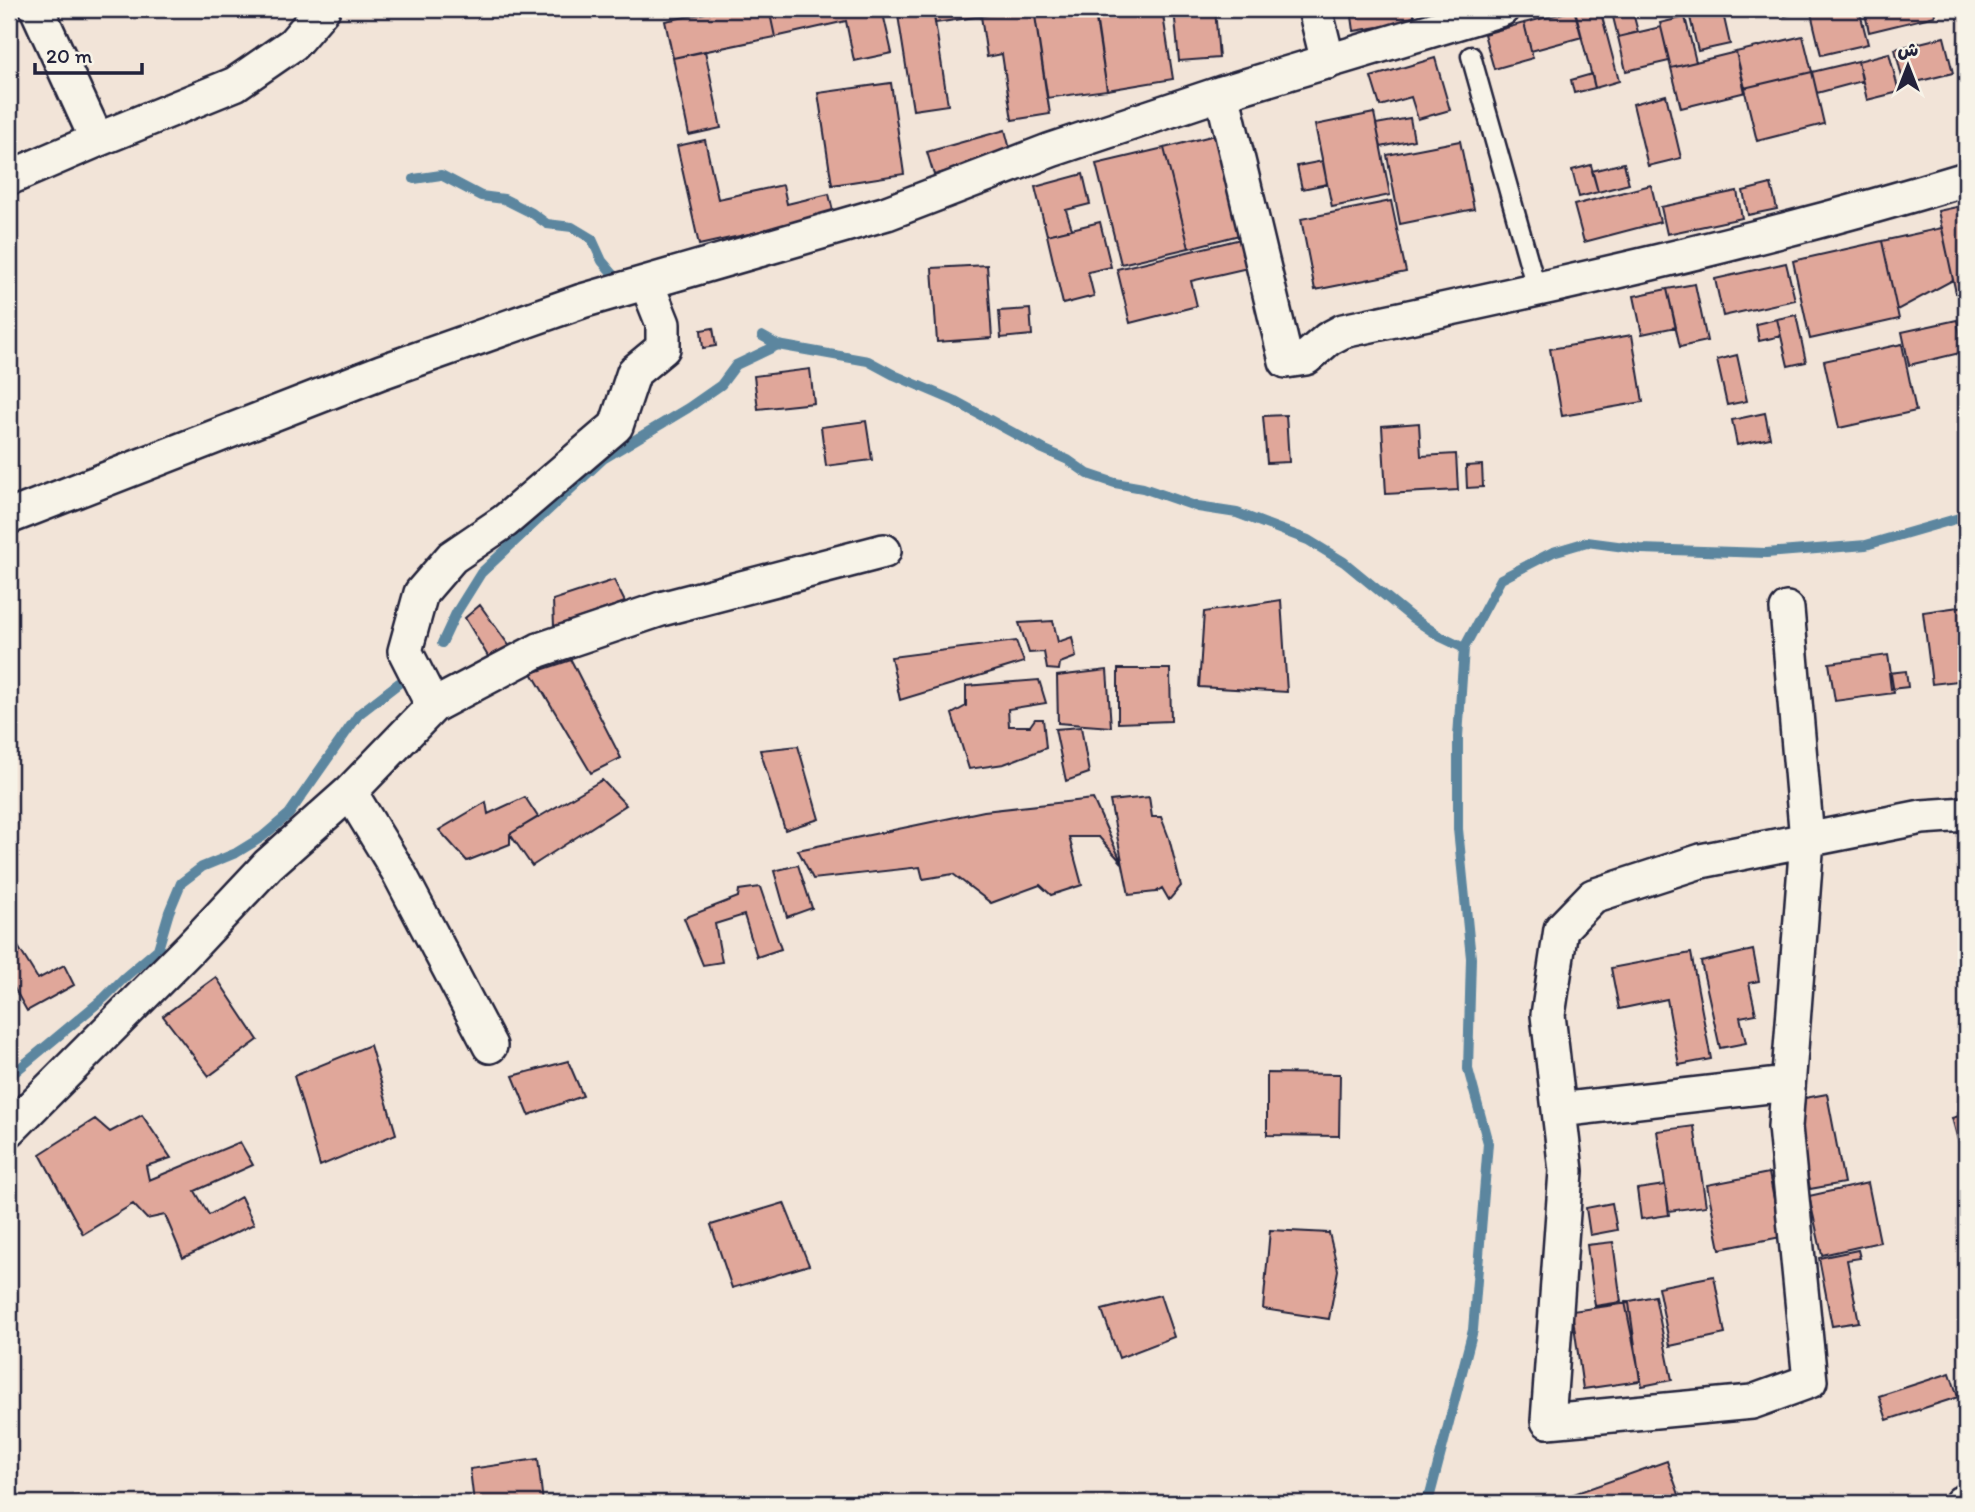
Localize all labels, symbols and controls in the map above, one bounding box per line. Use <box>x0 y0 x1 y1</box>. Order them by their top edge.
scale bar <box>35 32 142 76</box>
north arrow <box>1874 32 1944 102</box>
text: ش <box>1898 38 1919 61</box>
text: 20 m <box>46 43 93 68</box>

